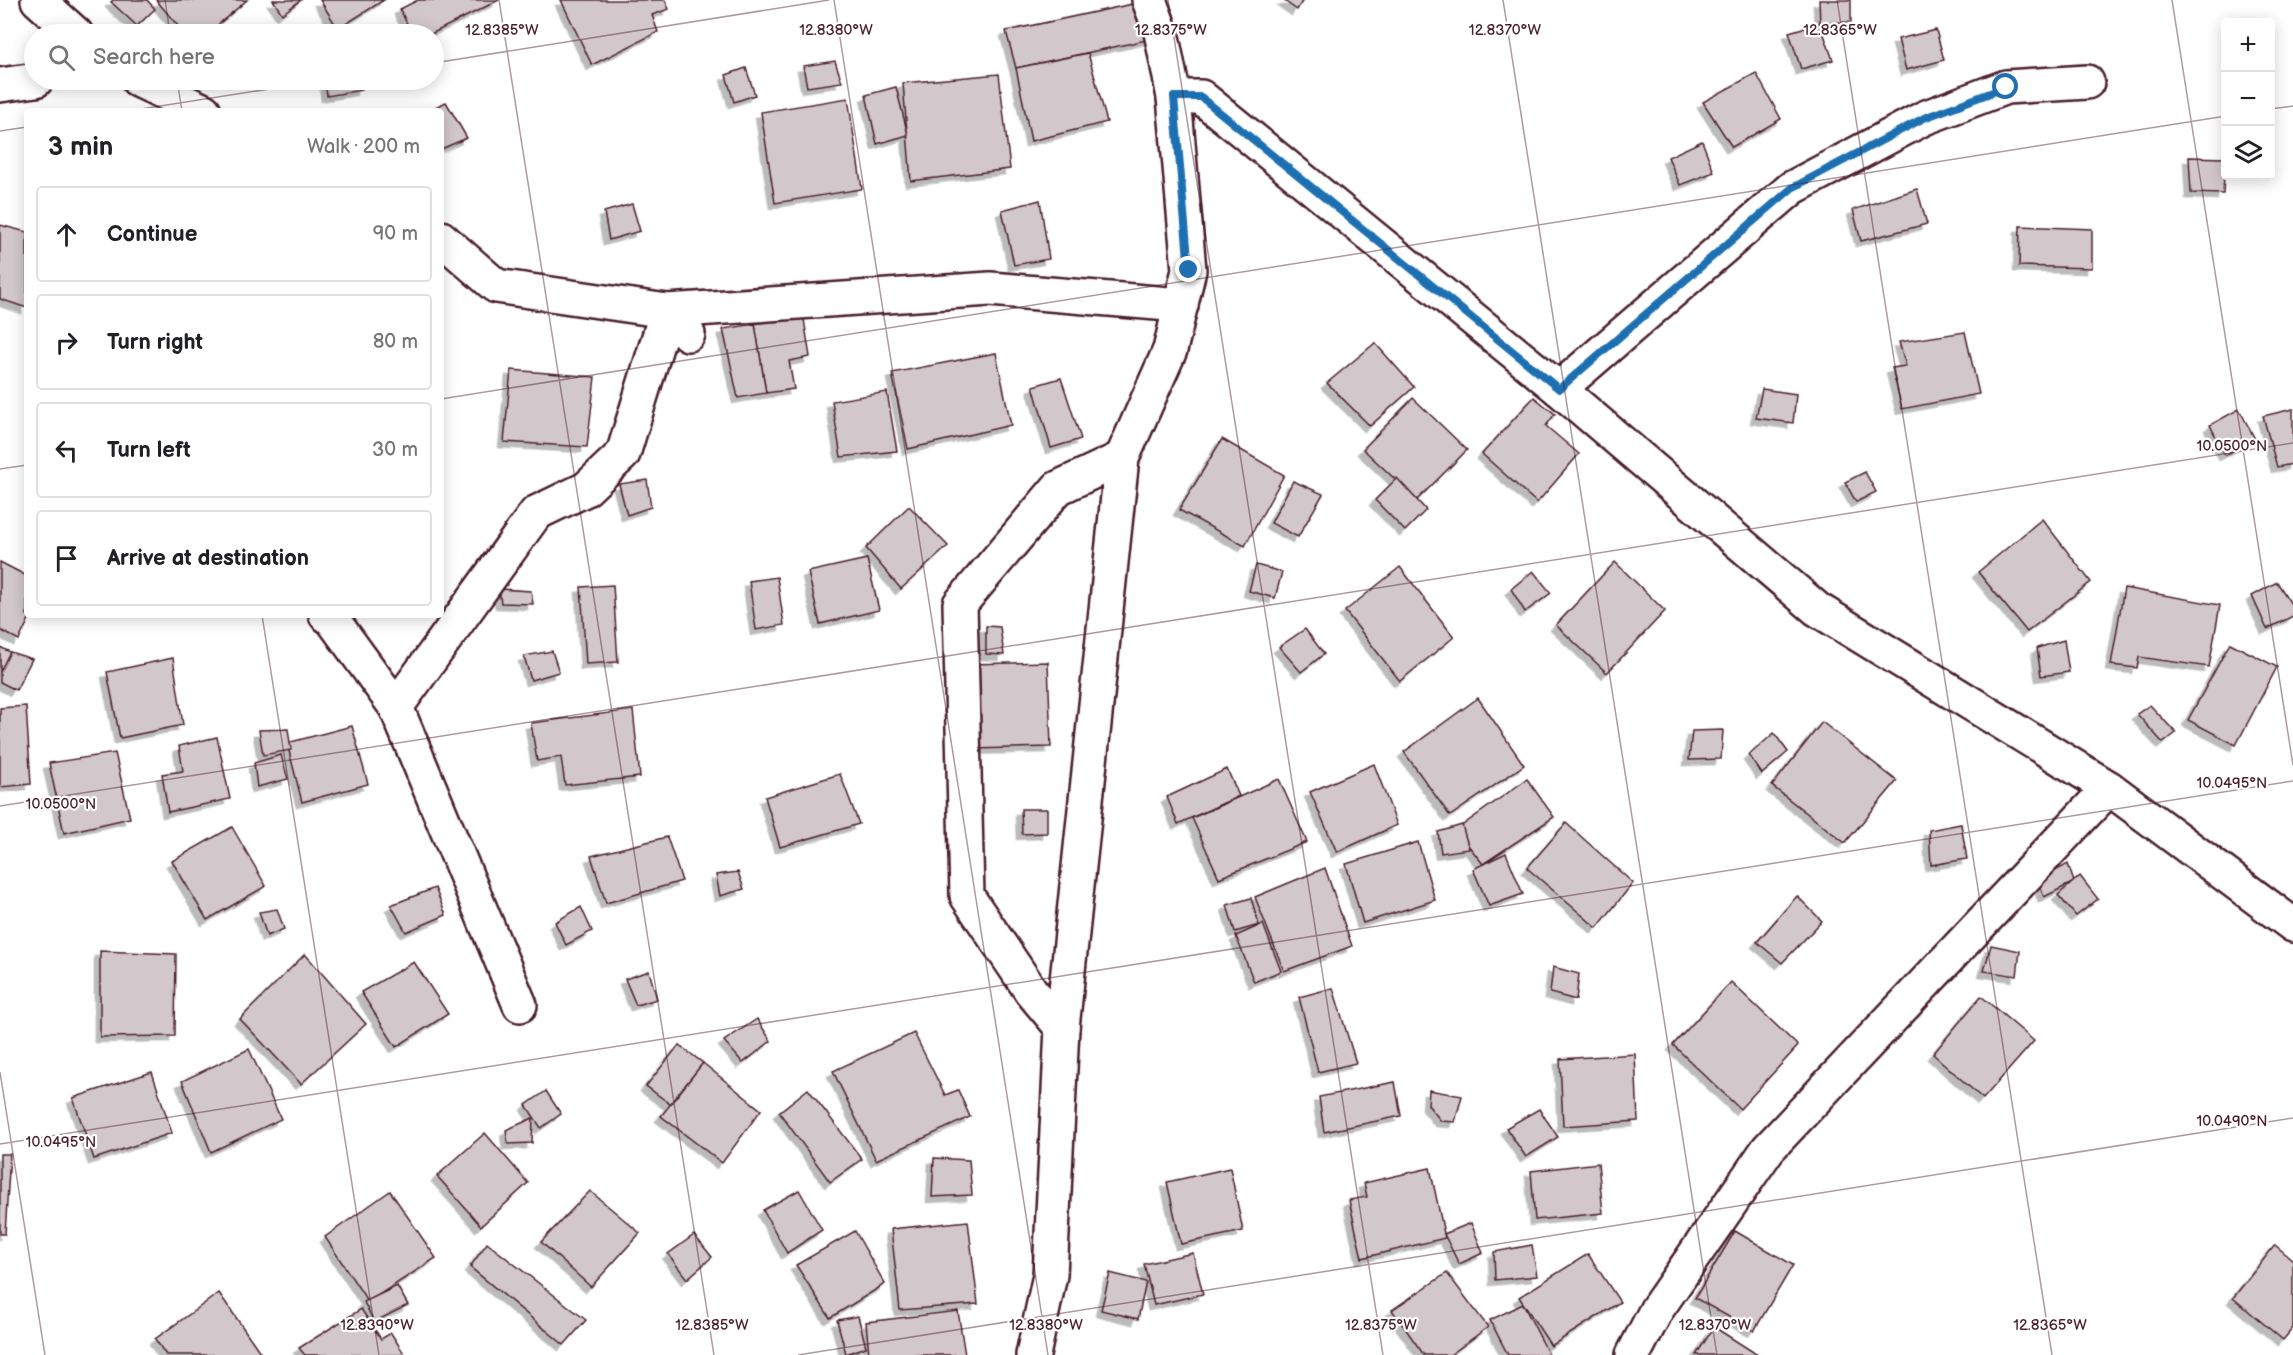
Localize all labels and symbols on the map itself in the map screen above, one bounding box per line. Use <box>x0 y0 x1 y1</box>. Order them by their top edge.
text: 12.8385°W <box>465 21 539 40</box>
text: 12.8380°W <box>799 21 873 40</box>
text: 12.8375°W <box>1135 21 1207 40</box>
text: 12.8370°W <box>1469 21 1541 40</box>
text: 12.8365°W <box>1803 21 1877 40</box>
route start <box>1992 73 2018 99</box>
route end <box>1175 256 1201 282</box>
text: 10.0500°N <box>2197 437 2267 456</box>
text: 10.0495°N <box>2197 774 2267 793</box>
text: 10.0500°N <box>26 795 96 814</box>
text: 10.0490°N <box>2196 1112 2268 1131</box>
text: 10.0495°N <box>26 1133 96 1152</box>
text: 12.8390°W <box>340 1316 414 1335</box>
text: 12.8385°W <box>675 1316 749 1335</box>
text: 12.8380°W <box>1009 1316 1083 1335</box>
text: 12.8375°W <box>1345 1316 1417 1335</box>
text: 12.8370°W <box>1679 1316 1751 1335</box>
text: 12.8365°W <box>2013 1316 2087 1335</box>

